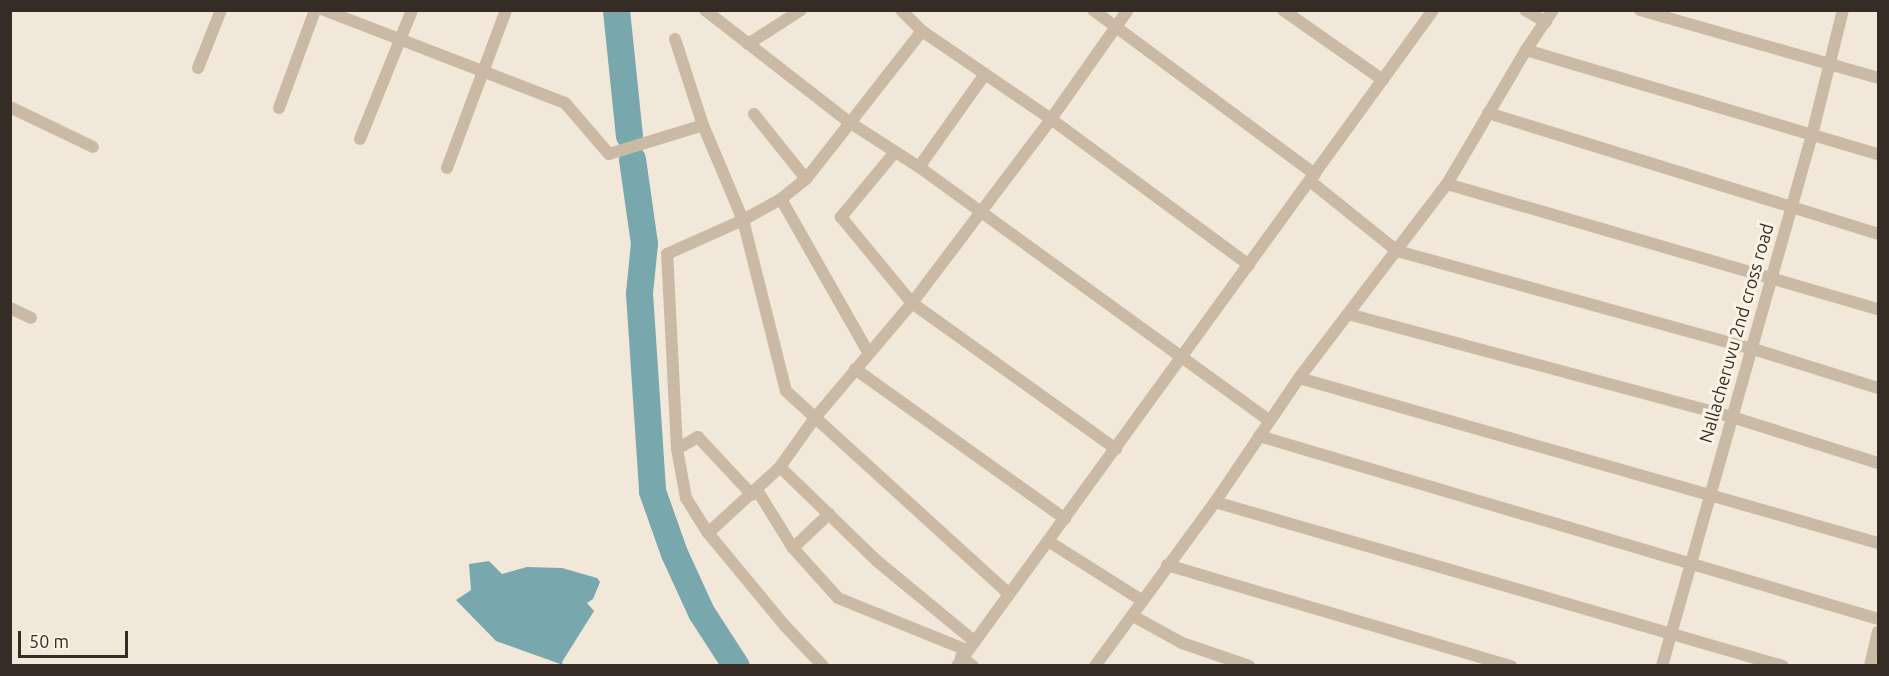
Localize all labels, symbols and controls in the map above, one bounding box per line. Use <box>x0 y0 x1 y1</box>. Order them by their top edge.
street label: Nallacheruvu 2nd cross road <box>1694 221 1778 445</box>
scale bar <box>21 619 130 657</box>
text: 50 m <box>29 631 69 651</box>

